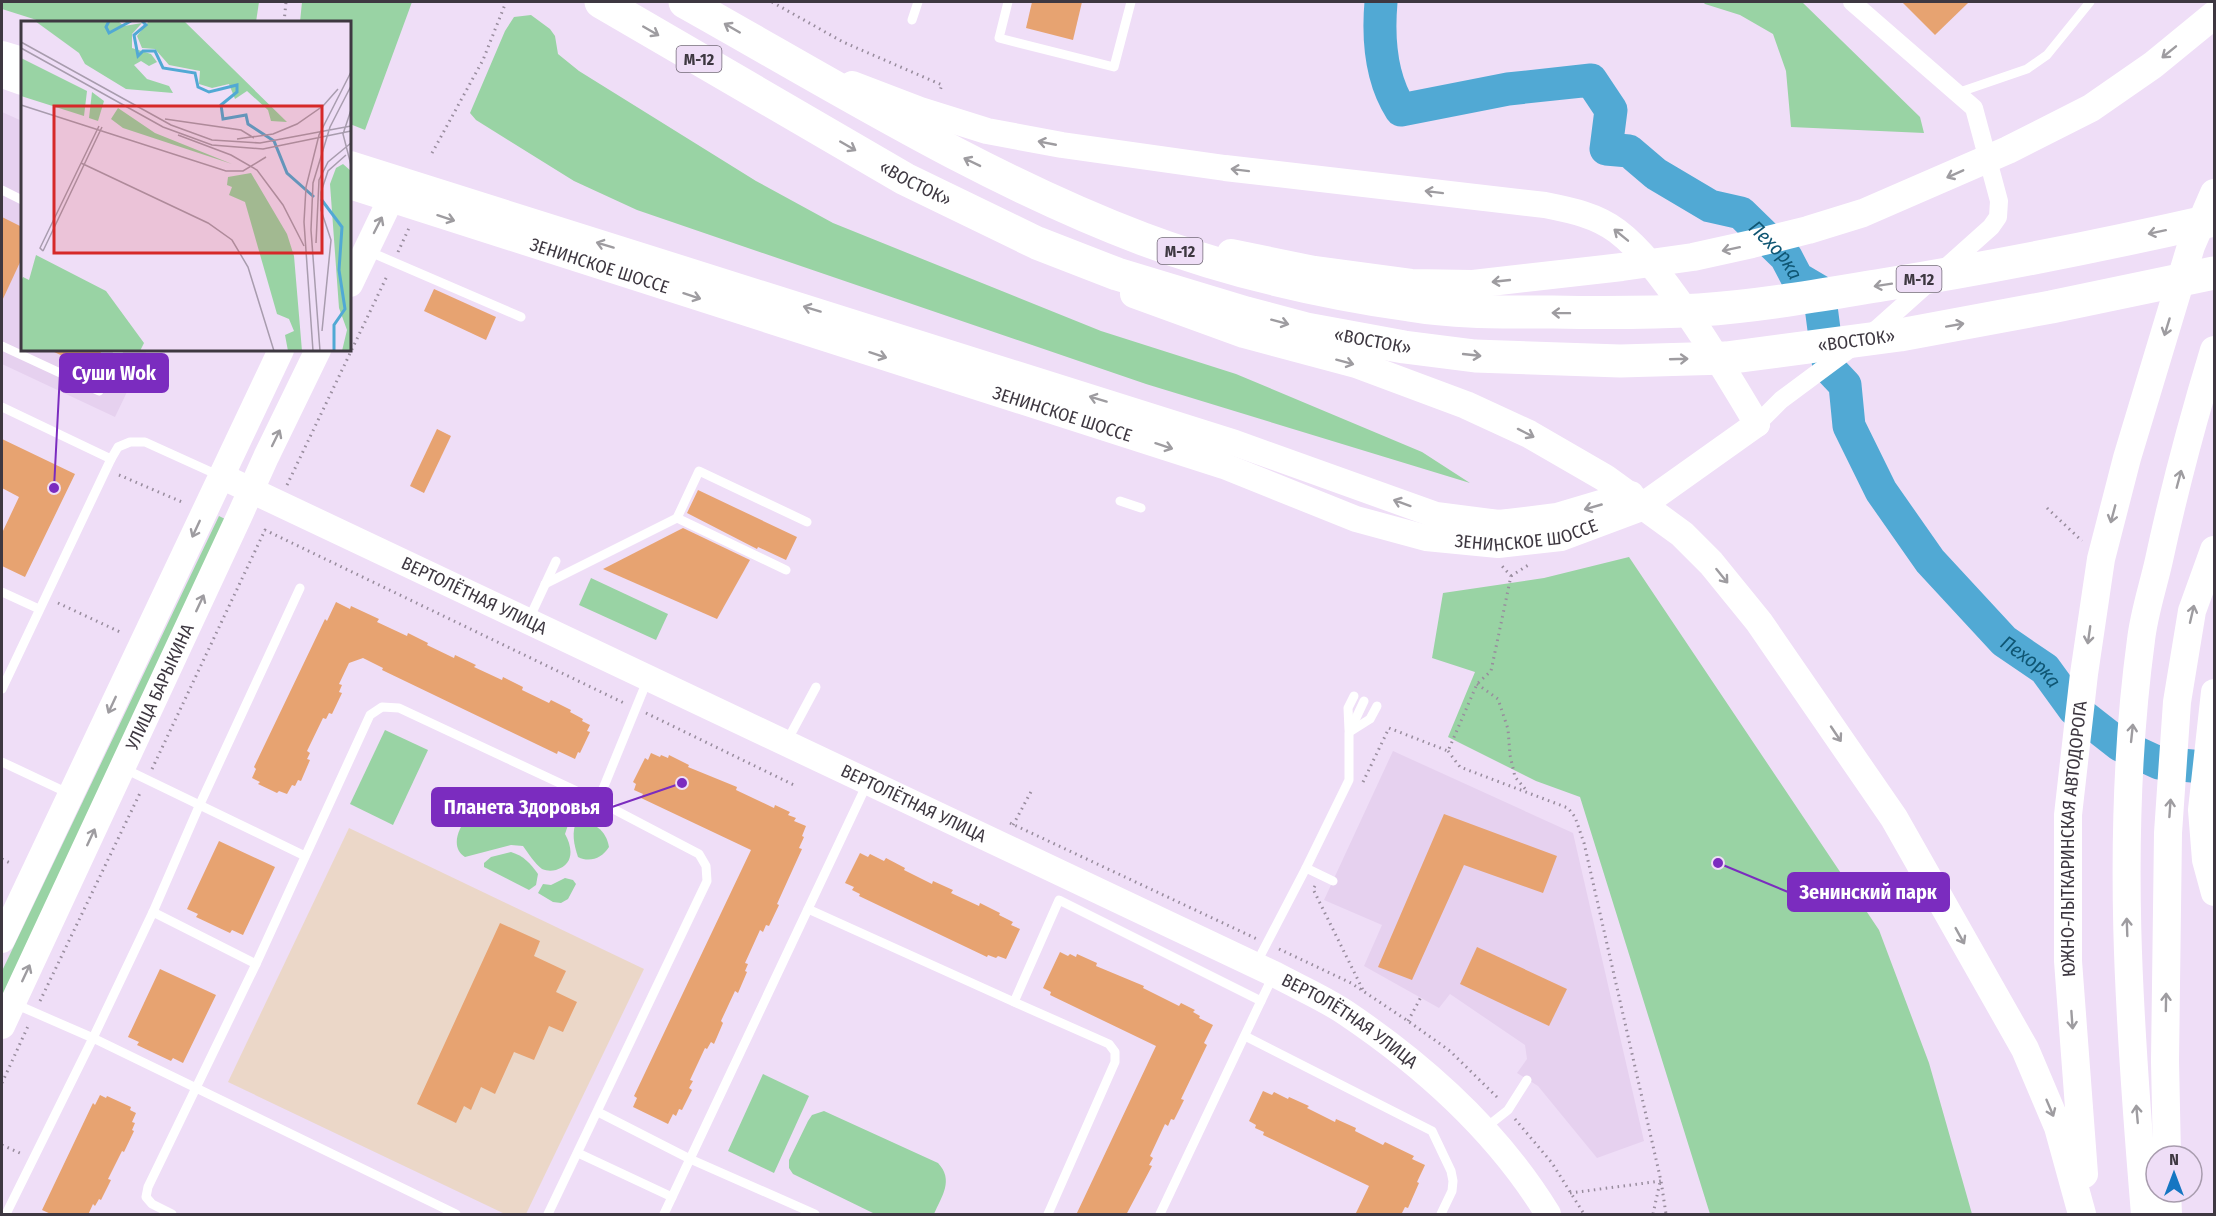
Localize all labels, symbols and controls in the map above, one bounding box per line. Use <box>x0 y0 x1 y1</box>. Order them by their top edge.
inset map <box>21 21 351 351</box>
one-way arrow <box>724 22 741 34</box>
one-way arrow <box>642 25 659 37</box>
one-way arrow <box>2161 45 2177 58</box>
road number: М-12 <box>676 46 722 72</box>
one-way arrow <box>1038 137 1057 148</box>
one-way arrow <box>839 140 856 152</box>
street label: «ВОСТОК» <box>875 155 955 211</box>
one-way arrow <box>963 155 981 167</box>
one-way arrow <box>1230 164 1250 175</box>
one-way arrow <box>1946 169 1964 180</box>
one-way arrow <box>1424 186 1444 197</box>
one-way arrow <box>436 213 455 224</box>
water label: Пехорка <box>1744 215 1808 284</box>
one-way arrow <box>372 217 384 234</box>
one-way arrow <box>2148 227 2167 239</box>
one-way arrow <box>1613 229 1629 242</box>
street label: ЗЕНИНСКОЕ ШОССЕ <box>527 233 672 299</box>
one-way arrow <box>596 238 615 249</box>
road number: М-12 <box>1158 238 1202 264</box>
one-way arrow <box>1721 244 1741 255</box>
road number: М-12 <box>1896 266 1942 292</box>
one-way arrow <box>1492 275 1512 286</box>
one-way arrow <box>1874 280 1894 291</box>
one-way arrow <box>682 291 701 302</box>
one-way arrow <box>803 303 822 314</box>
one-way arrow <box>1552 307 1572 318</box>
one-way arrow <box>1270 316 1289 328</box>
one-way arrow <box>2161 317 2172 336</box>
one-way arrow <box>1945 319 1965 330</box>
street label: «ВОСТОК» <box>1332 323 1413 359</box>
street label: «ВОСТОК» <box>1816 325 1897 357</box>
one-way arrow <box>868 350 887 361</box>
one-way arrow <box>1461 350 1481 361</box>
callout: Суши Wok <box>60 354 168 392</box>
one-way arrow <box>1668 354 1688 365</box>
one-way arrow <box>1335 356 1354 368</box>
text: Суши Wok <box>72 361 157 385</box>
street label: ЗЕНИНСКОЕ ШОССЕ <box>990 382 1135 447</box>
one-way arrow <box>1089 393 1108 404</box>
one-way arrow <box>1517 428 1535 439</box>
one-way arrow <box>270 429 282 447</box>
one-way arrow <box>1154 442 1173 453</box>
one-way arrow <box>2174 470 2185 489</box>
one-way arrow <box>1393 496 1412 507</box>
one-way arrow <box>1584 501 1603 513</box>
one-way arrow <box>2106 504 2118 523</box>
street label: ЗЕНИНСКОЕ ШОССЕ <box>1454 514 1601 556</box>
one-way arrow <box>189 520 201 538</box>
street label: ВЕРТОЛЁТНАЯ УЛИЦА <box>398 552 551 640</box>
one-way arrow <box>1715 568 1728 584</box>
one-way arrow <box>194 594 206 612</box>
one-way arrow <box>2186 605 2198 624</box>
street label: УЛИЦА БАРЫКИНА <box>121 620 199 755</box>
one-way arrow <box>2084 625 2095 644</box>
water label: Пехорка <box>1996 630 2066 692</box>
one-way arrow <box>106 696 118 714</box>
street label: ЮЖНО-ЛЫТКАРИНСКАЯ АВТОДОРОГА <box>2057 699 2092 978</box>
one-way arrow <box>2127 723 2138 743</box>
one-way arrow <box>1830 725 1843 742</box>
street label: ВЕРТОЛЁТНАЯ УЛИЦА <box>837 760 990 847</box>
callout: Планета Здоровья <box>432 788 612 826</box>
text: Планета Здоровья <box>444 795 600 819</box>
one-way arrow <box>2165 798 2176 818</box>
one-way arrow <box>85 828 97 846</box>
callout: Зенинский парк <box>1788 873 1949 911</box>
text: Зенинский парк <box>1798 880 1938 904</box>
one-way arrow <box>2121 918 2132 938</box>
one-way arrow <box>1954 927 1966 944</box>
one-way arrow <box>21 965 33 983</box>
street label: ВЕРТОЛЁТНАЯ УЛИЦА <box>1278 969 1423 1073</box>
one-way arrow <box>2160 993 2172 1013</box>
one-way arrow <box>2067 1009 2078 1029</box>
one-way arrow <box>2045 1099 2056 1117</box>
one-way arrow <box>2131 1105 2142 1125</box>
north arrow <box>2144 1144 2204 1204</box>
text: N <box>2169 1150 2179 1169</box>

